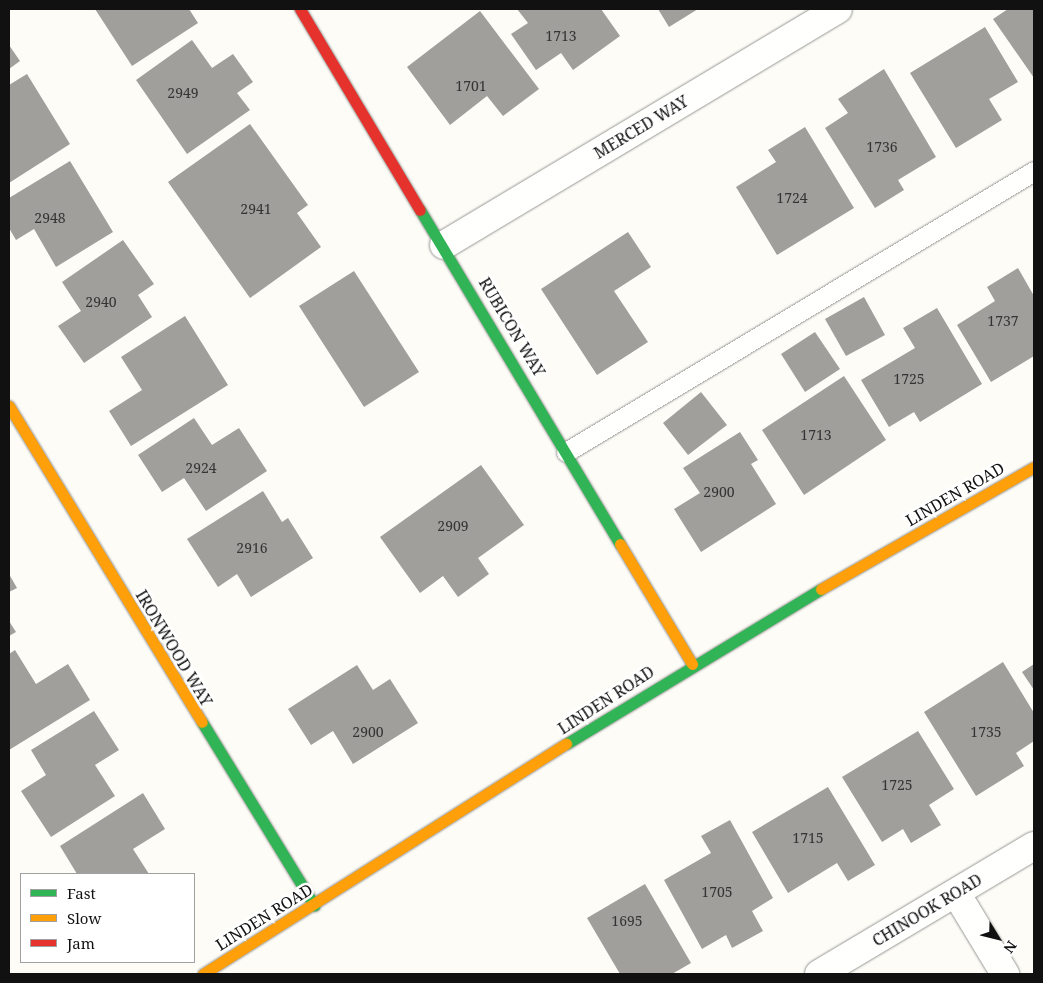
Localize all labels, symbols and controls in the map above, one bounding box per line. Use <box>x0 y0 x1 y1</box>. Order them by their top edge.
house number: 1713 <box>545 28 577 44</box>
house number: 1701 <box>455 78 487 94</box>
house number: 2949 <box>167 85 199 101</box>
street label: MERCED WAY <box>590 91 692 163</box>
house number: 1736 <box>866 139 898 155</box>
house number: 1724 <box>776 190 808 206</box>
house number: 2941 <box>240 201 272 217</box>
house number: 2948 <box>34 210 66 226</box>
street label: RUBICON WAY <box>475 274 549 380</box>
house number: 2940 <box>85 294 117 310</box>
house number: 1737 <box>987 313 1019 329</box>
house number: 1725 <box>893 371 925 387</box>
house number: 1713 <box>800 427 832 443</box>
street label: LINDEN ROAD <box>902 458 1008 530</box>
house number: 2924 <box>185 460 217 476</box>
house number: 2900 <box>703 484 735 500</box>
house number: 2909 <box>437 518 469 534</box>
house number: 2916 <box>236 540 268 556</box>
street label: IRONWOOD WAY <box>132 587 216 709</box>
street label: LINDEN ROAD <box>554 662 658 738</box>
house number: 2900 <box>352 724 384 740</box>
house number: 1735 <box>970 724 1002 740</box>
house number: 1725 <box>881 777 913 793</box>
house number: 1715 <box>792 830 824 846</box>
street label: CHINOOK ROAD <box>869 870 985 950</box>
legend <box>20 873 195 963</box>
street label: LINDEN ROAD <box>212 880 316 954</box>
text: Fast <box>67 883 96 903</box>
house number: 1705 <box>701 884 733 900</box>
text: Slow <box>67 908 101 928</box>
house number: 1695 <box>611 913 643 929</box>
north arrow <box>973 913 1023 963</box>
text: Jam <box>67 933 95 953</box>
text: N <box>1000 937 1021 957</box>

